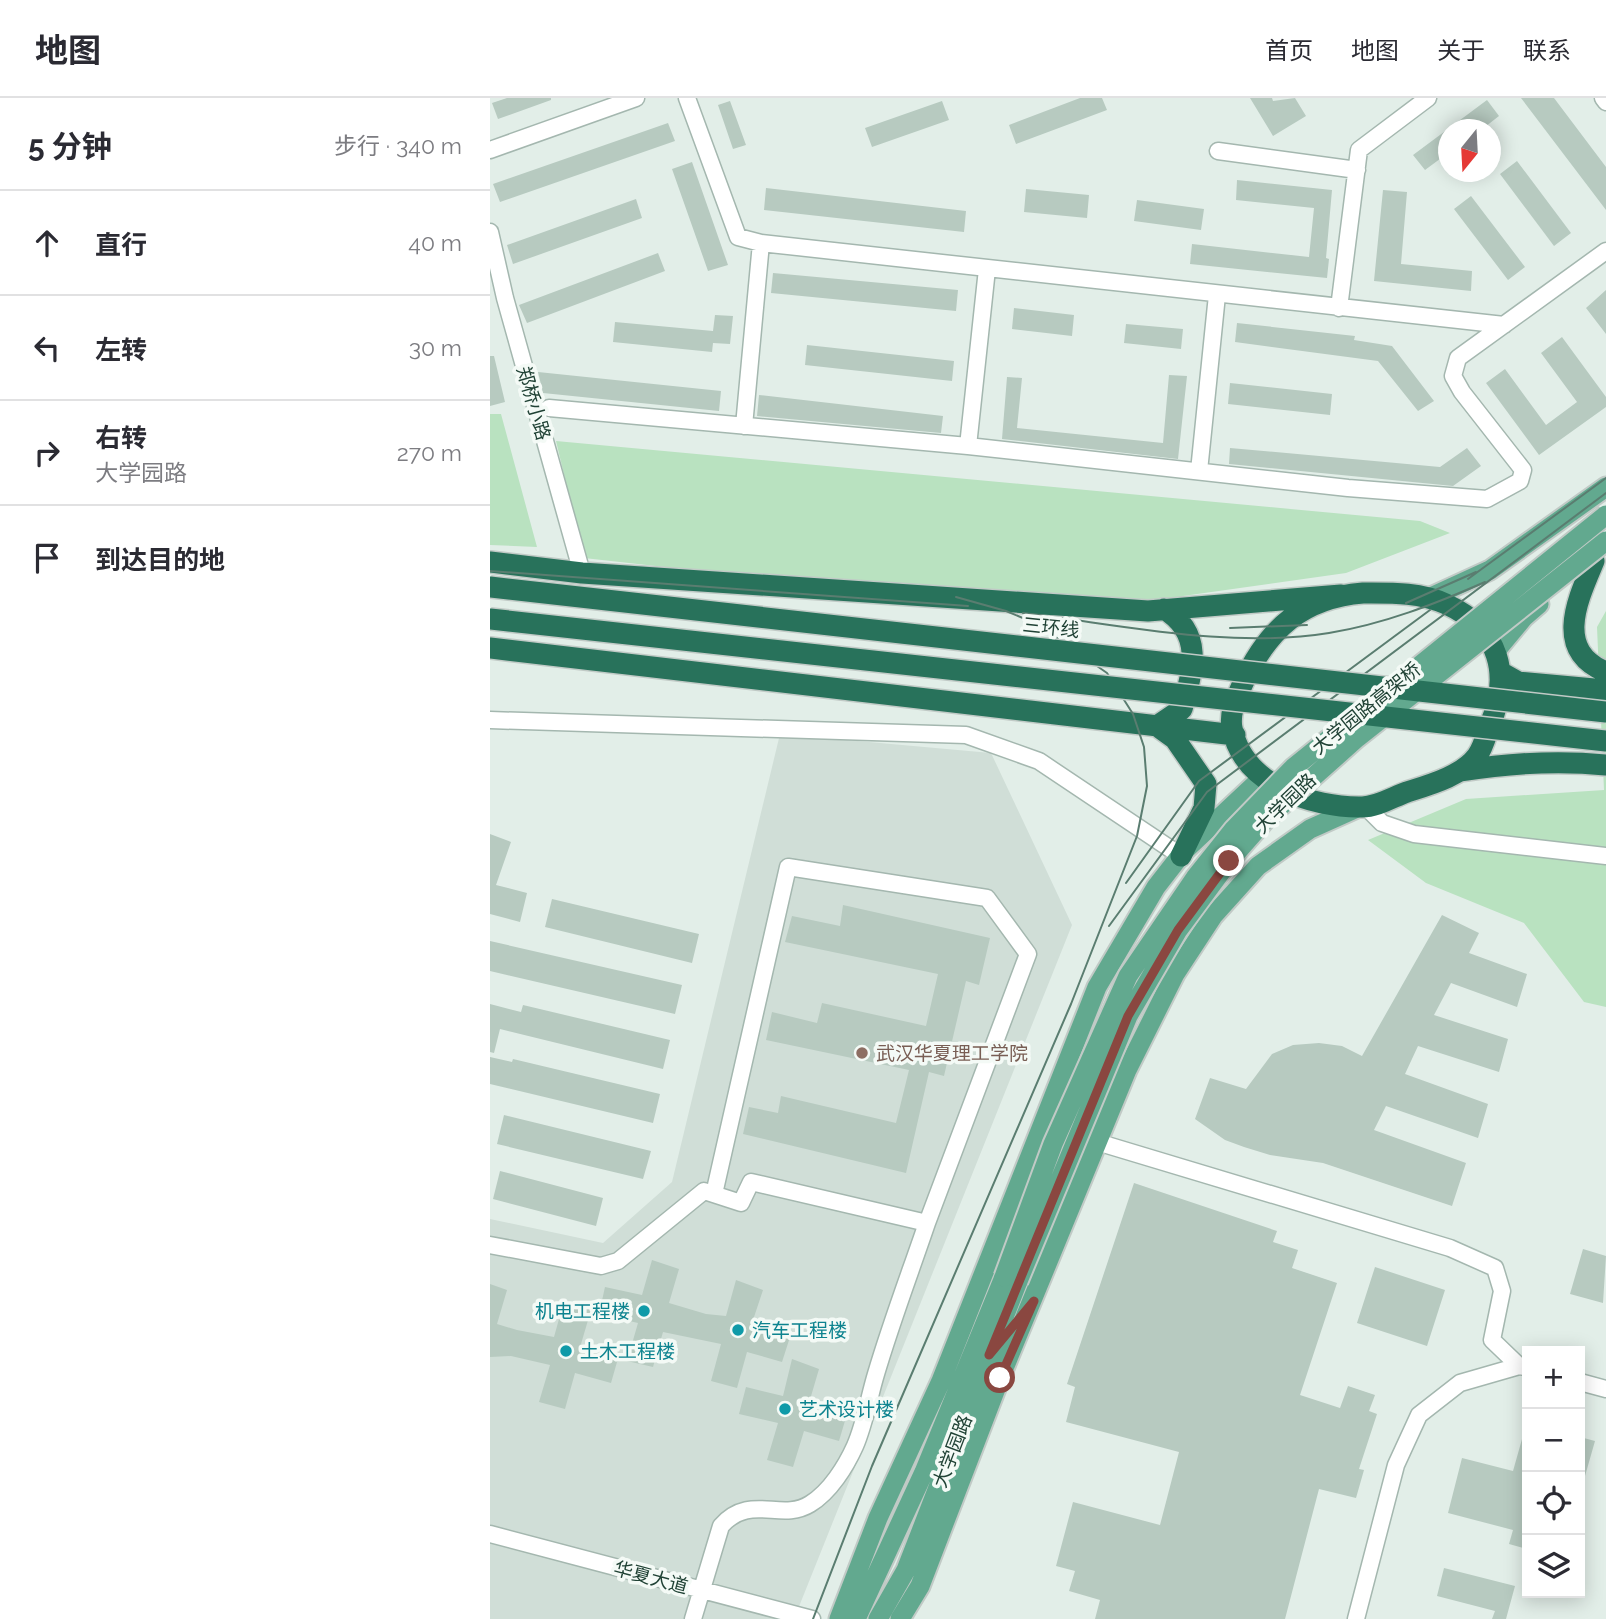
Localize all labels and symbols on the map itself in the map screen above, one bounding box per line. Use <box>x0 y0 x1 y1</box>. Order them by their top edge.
north arrow <box>1438 119 1501 182</box>
street label: 郑桥小路 <box>513 363 555 443</box>
street label: 三环线 <box>1021 613 1081 641</box>
street label: 大学园路高架桥 <box>1307 658 1425 758</box>
street label: 大学园路 <box>1250 769 1320 837</box>
route end <box>1213 845 1244 876</box>
place label: 武汉华夏理工学院 <box>876 1042 1028 1064</box>
marker: 武汉华夏理工学院 <box>854 1045 870 1061</box>
place label: 机电工程楼 <box>535 1300 630 1322</box>
marker: 机电工程楼 <box>636 1303 652 1319</box>
place label: 汽车工程楼 <box>752 1319 847 1341</box>
marker: 汽车工程楼 <box>730 1322 746 1338</box>
place label: 土木工程楼 <box>580 1340 675 1362</box>
marker: 土木工程楼 <box>558 1343 574 1359</box>
route start <box>984 1362 1015 1393</box>
place label: 艺术设计楼 <box>799 1398 894 1420</box>
marker: 艺术设计楼 <box>777 1401 793 1417</box>
street label: 大学园路 <box>928 1412 976 1490</box>
street label: 华夏大道 <box>611 1557 691 1597</box>

